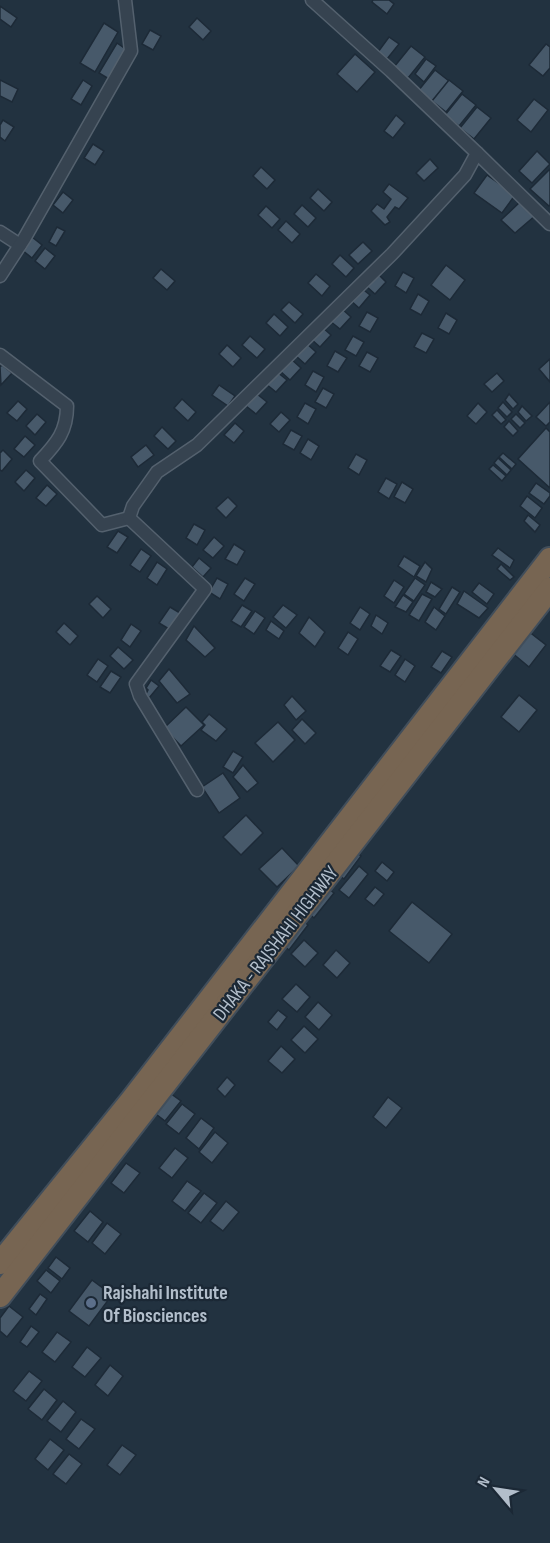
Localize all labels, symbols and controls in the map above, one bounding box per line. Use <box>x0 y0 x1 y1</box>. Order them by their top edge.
street label: DHAKA - RAJSHAHI HIGHWAY <box>208 861 344 1026</box>
place label: Rajshahi Institute Of Biosciences <box>103 1281 228 1328</box>
marker: Rajshahi Institute Of Biosciences <box>84 1296 98 1310</box>
north arrow <box>466 1459 526 1519</box>
text: N <box>474 1474 495 1491</box>

